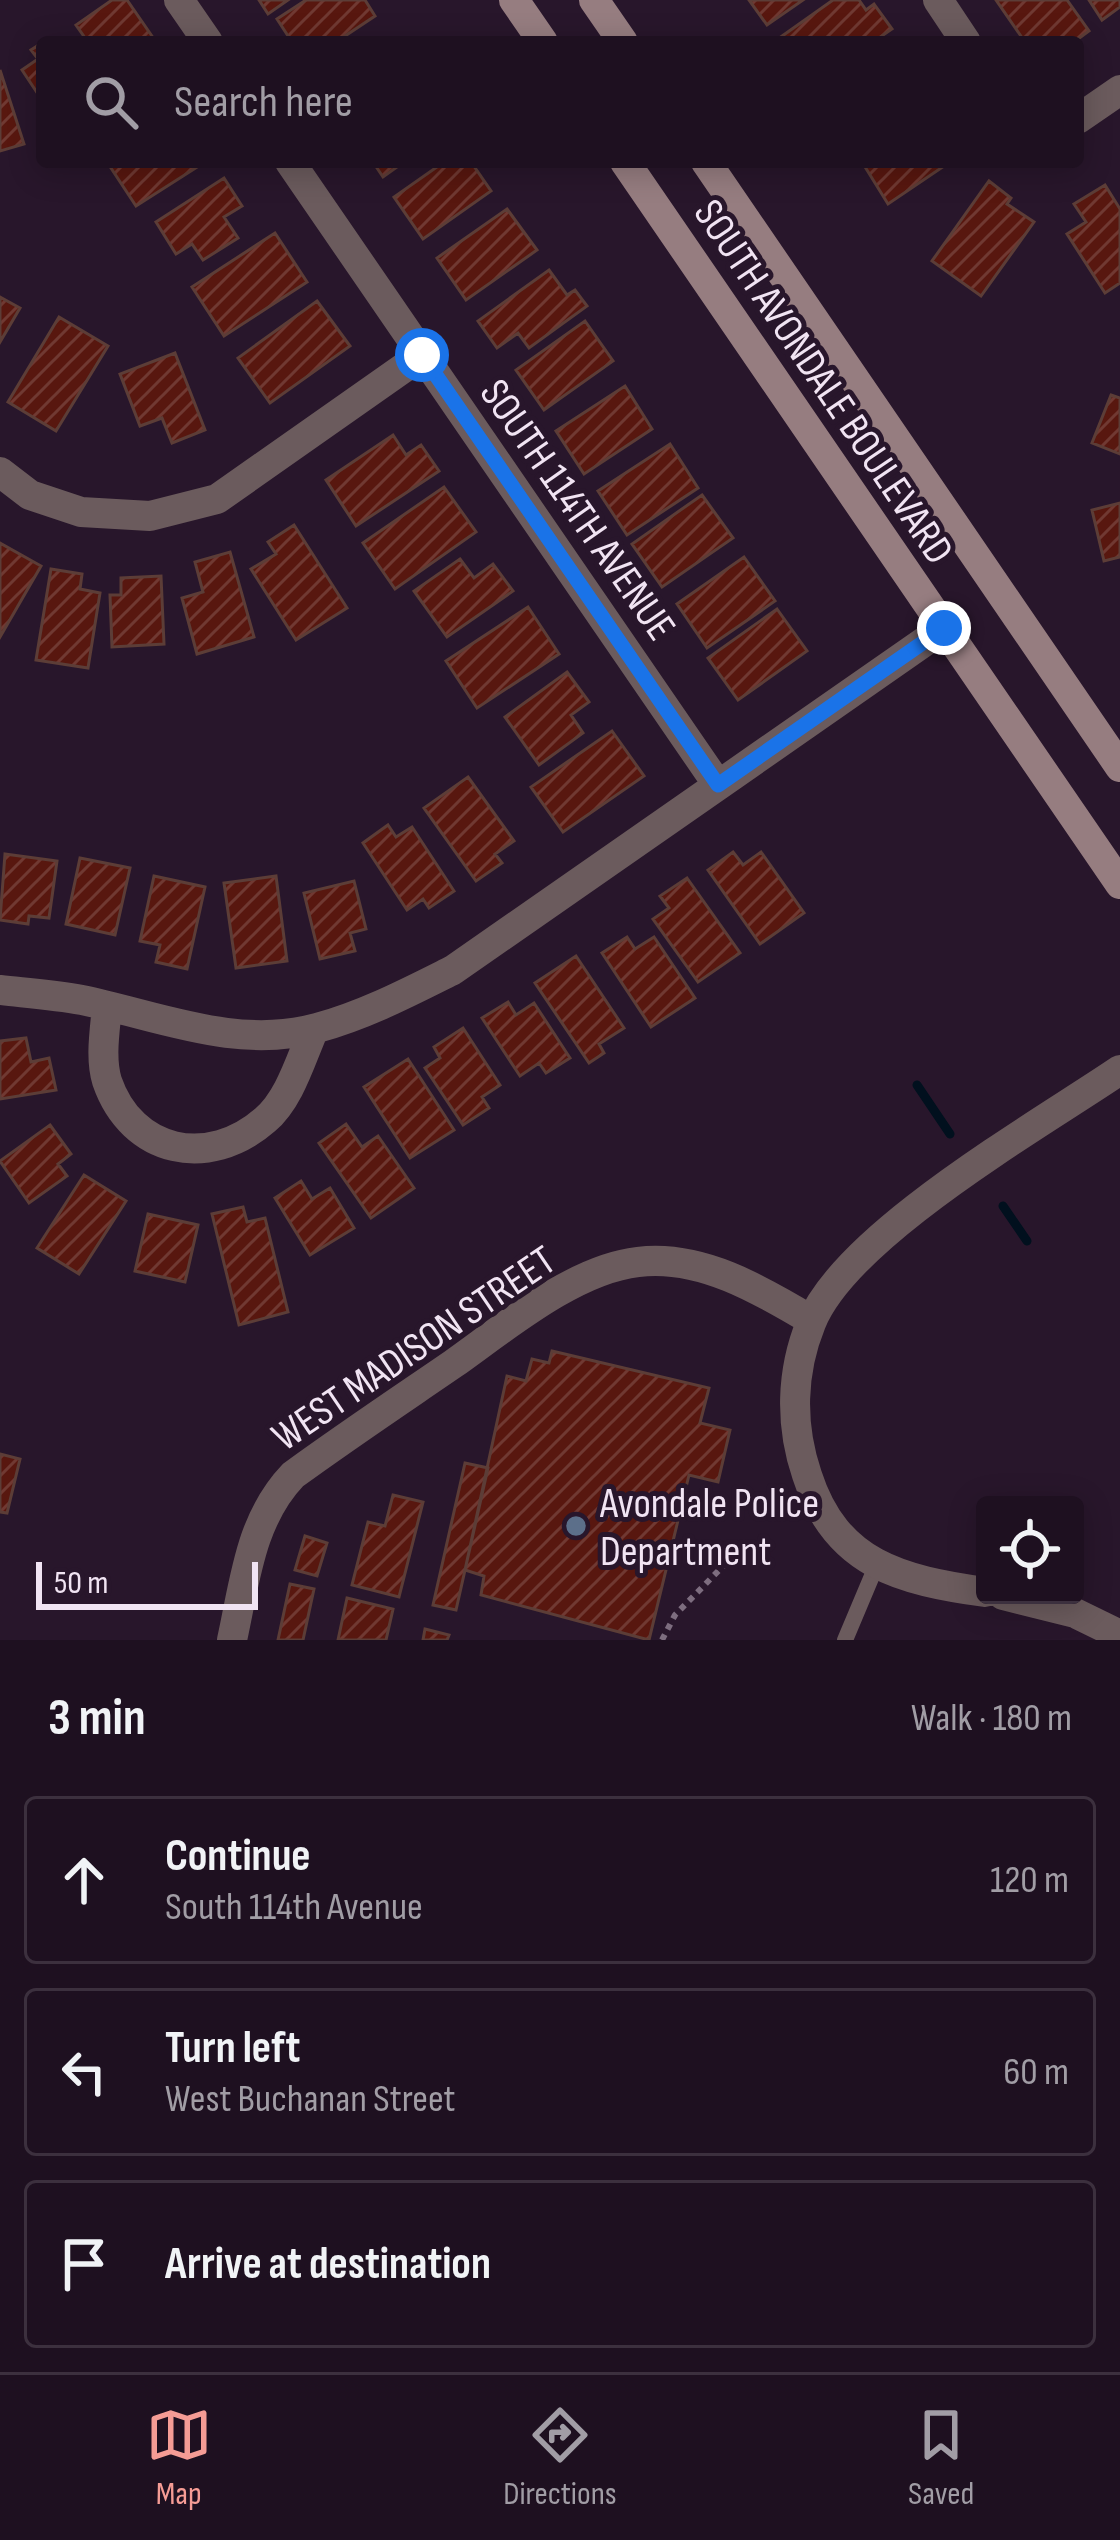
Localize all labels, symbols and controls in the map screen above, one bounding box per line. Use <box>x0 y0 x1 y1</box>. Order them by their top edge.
search box <box>36 36 1084 168</box>
icon: search <box>78 69 144 135</box>
text: Search here <box>174 75 353 130</box>
street label: SOUTH AVONDALE BOULEVARD <box>682 191 964 574</box>
route start <box>395 328 449 382</box>
street label: SOUTH 114TH AVENUE <box>468 370 686 651</box>
route end <box>917 601 971 655</box>
street label: WEST MADISON STREET <box>263 1235 566 1463</box>
place label: Avondale Police Department <box>599 1479 819 1578</box>
map controls <box>976 1496 1084 1604</box>
button: locate <box>976 1496 1084 1604</box>
marker: Avondale Police Department <box>563 1513 589 1539</box>
scale bar <box>36 1556 258 1609</box>
text: 50 m <box>54 1563 108 1603</box>
text: 3 min <box>48 1688 146 1749</box>
text: Walk · 180 m <box>911 1695 1072 1742</box>
text: Continue <box>165 1829 311 1884</box>
icon: ahead <box>51 1847 117 1913</box>
text: 120 m <box>990 1857 1069 1904</box>
text: South 114th Avenue <box>165 1884 423 1931</box>
text: Turn left <box>165 2021 300 2076</box>
icon: left <box>51 2039 117 2105</box>
text: 60 m <box>1003 2049 1069 2096</box>
text: West Buchanan Street <box>165 2076 455 2123</box>
icon: arrive <box>51 2231 117 2297</box>
text: Arrive at destination <box>165 2237 491 2292</box>
tab: Map <box>146 2402 212 2514</box>
tab: Directions <box>503 2402 617 2514</box>
tab: Saved <box>908 2402 974 2514</box>

